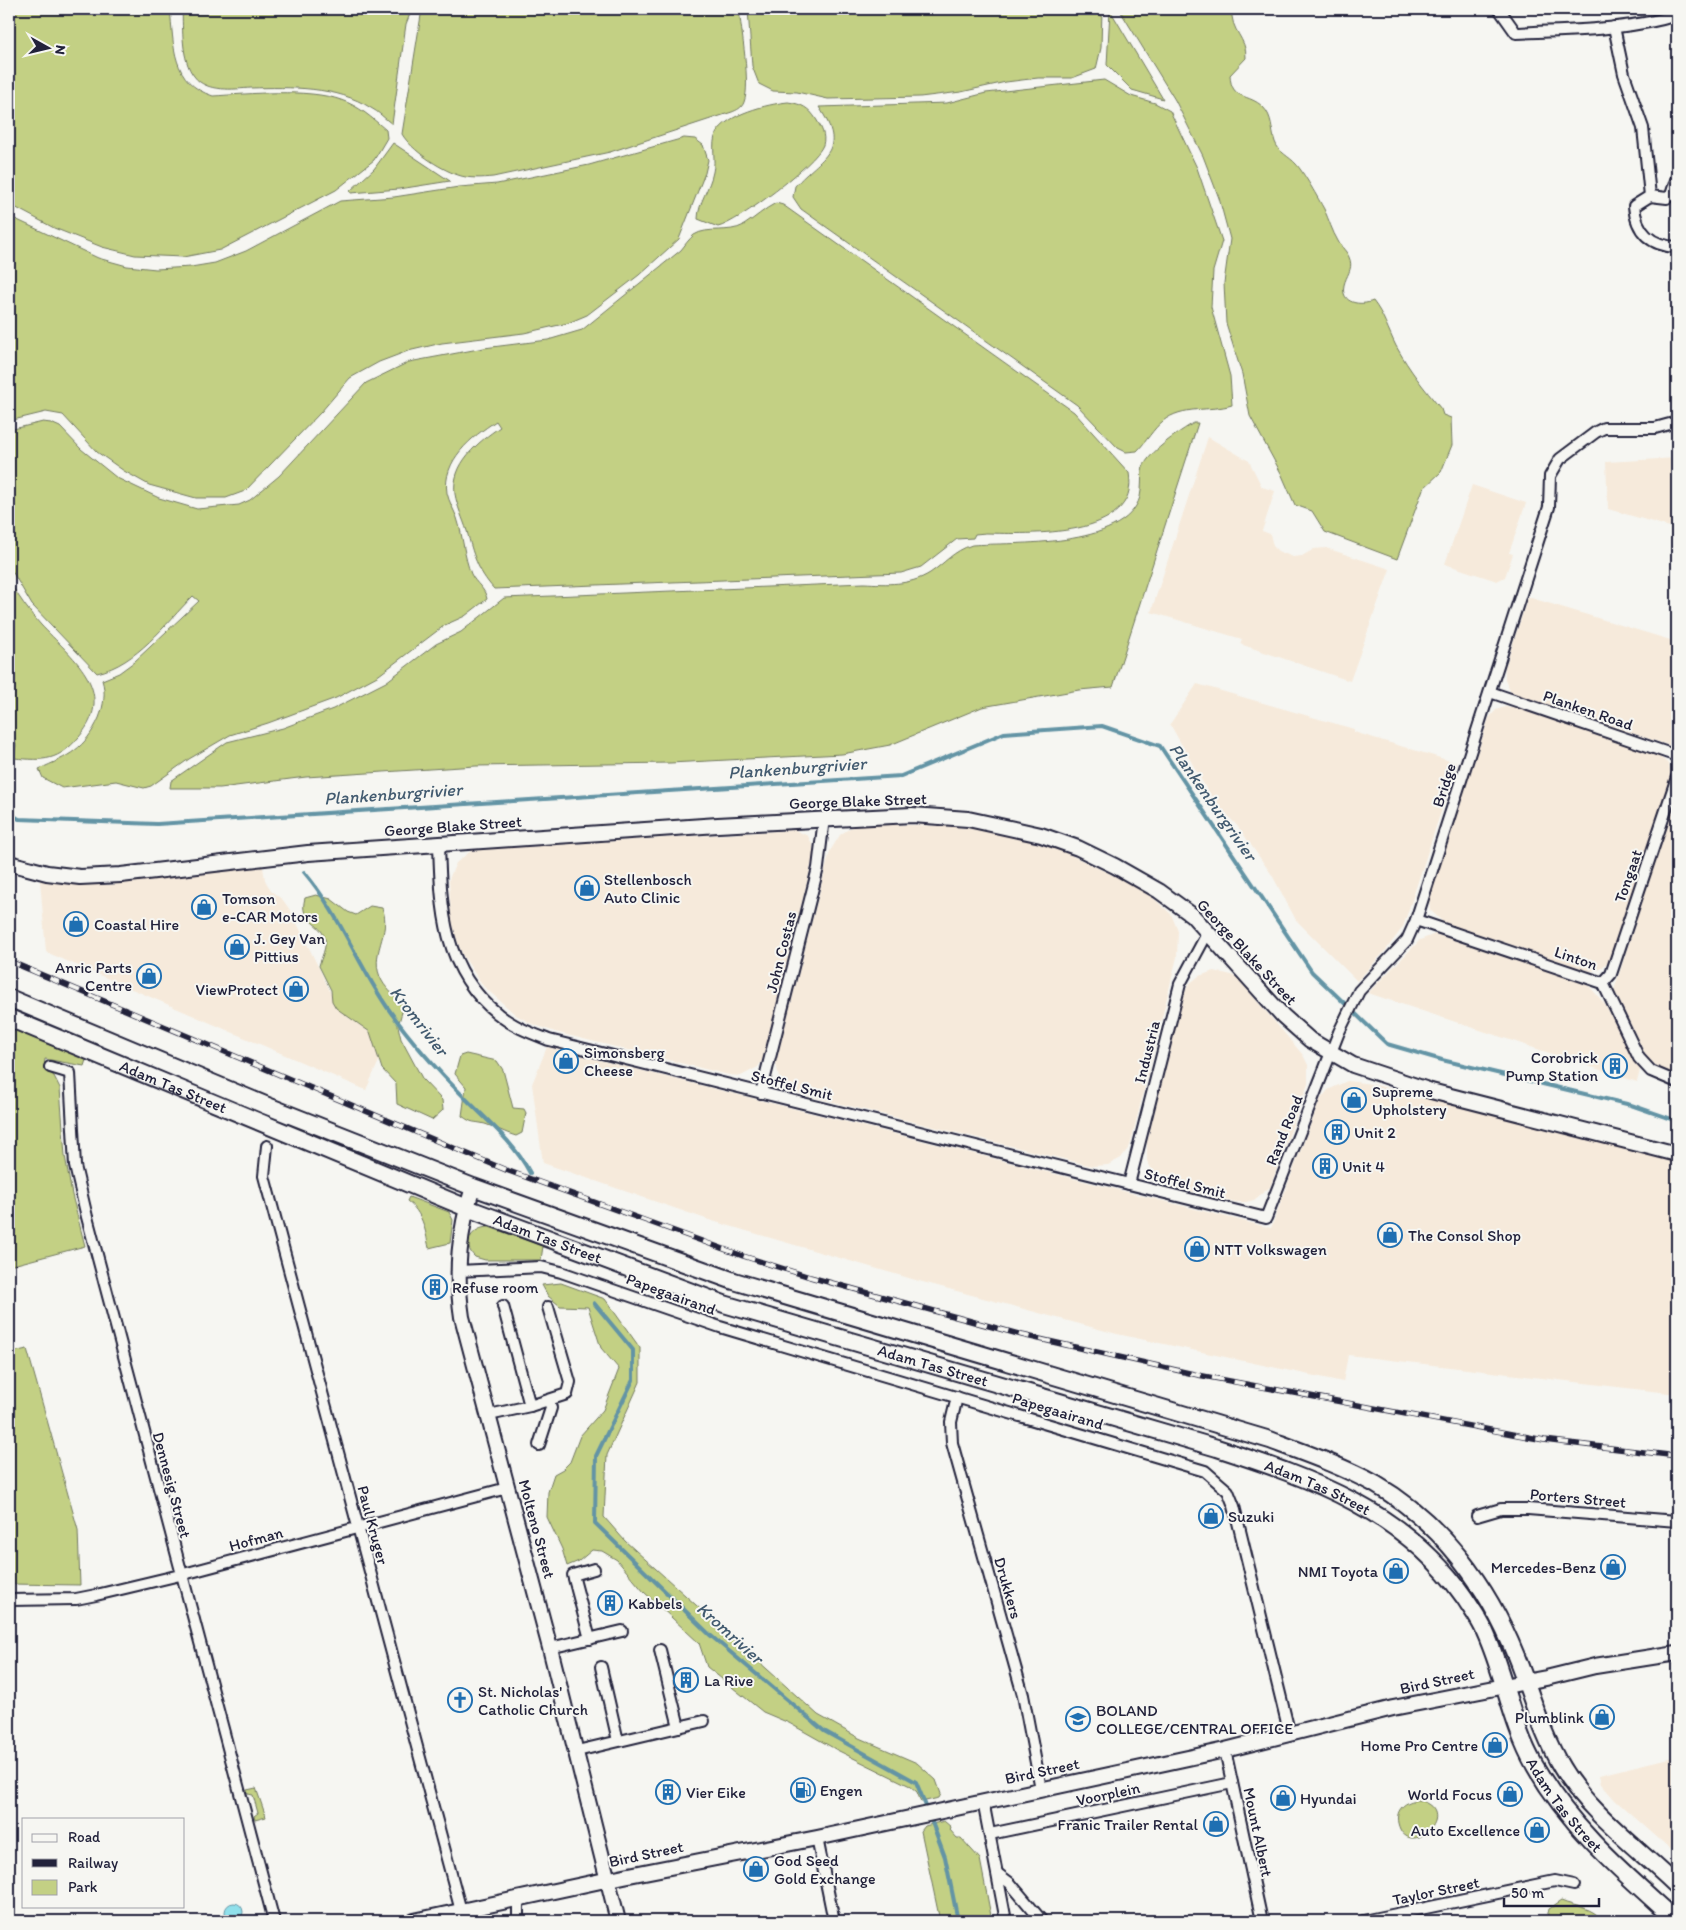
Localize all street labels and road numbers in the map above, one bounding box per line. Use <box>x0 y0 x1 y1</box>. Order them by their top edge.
street label: Planken Road <box>1541 686 1636 734</box>
street label: Bridge <box>1428 761 1460 809</box>
street label: George Blake Street <box>789 789 927 813</box>
street label: George Blake Street <box>384 812 522 840</box>
street label: Tongaat <box>1610 847 1646 905</box>
street label: George Blake Street <box>1193 895 1301 1009</box>
street label: John Costas <box>762 909 800 995</box>
street label: Linton <box>1552 942 1600 974</box>
street label: Industria <box>1130 1018 1164 1085</box>
street label: Adam Tas Street <box>117 1056 230 1117</box>
street label: Stoffel Smit <box>749 1066 835 1104</box>
street label: Rand Road <box>1261 1092 1307 1168</box>
street label: Stoffel Smit <box>1142 1164 1228 1202</box>
street label: Adam Tas Street <box>491 1209 604 1267</box>
street label: Papegaairand <box>624 1269 719 1319</box>
street label: Adam Tas Street <box>876 1340 990 1390</box>
street label: Papegaairand <box>1010 1388 1106 1434</box>
street label: Dennesig Street <box>149 1430 195 1540</box>
street label: Adam Tas Street <box>1262 1455 1374 1519</box>
street label: Molteno Street <box>515 1477 559 1581</box>
street label: Paul Kruger <box>353 1483 393 1567</box>
street label: Porters Street <box>1529 1484 1627 1512</box>
street label: Hofman <box>227 1523 285 1555</box>
street label: Drukkers <box>990 1555 1026 1621</box>
street label: Bird Street <box>1398 1664 1476 1698</box>
street label: Bird Street <box>1003 1754 1081 1788</box>
street label: Adam Tas Street <box>1523 1754 1607 1856</box>
street label: Voorplein <box>1074 1778 1142 1810</box>
street label: Mount Albert <box>1239 1786 1277 1878</box>
street label: Bird Street <box>607 1837 685 1871</box>
street label: Taylor Street <box>1391 1873 1481 1909</box>

